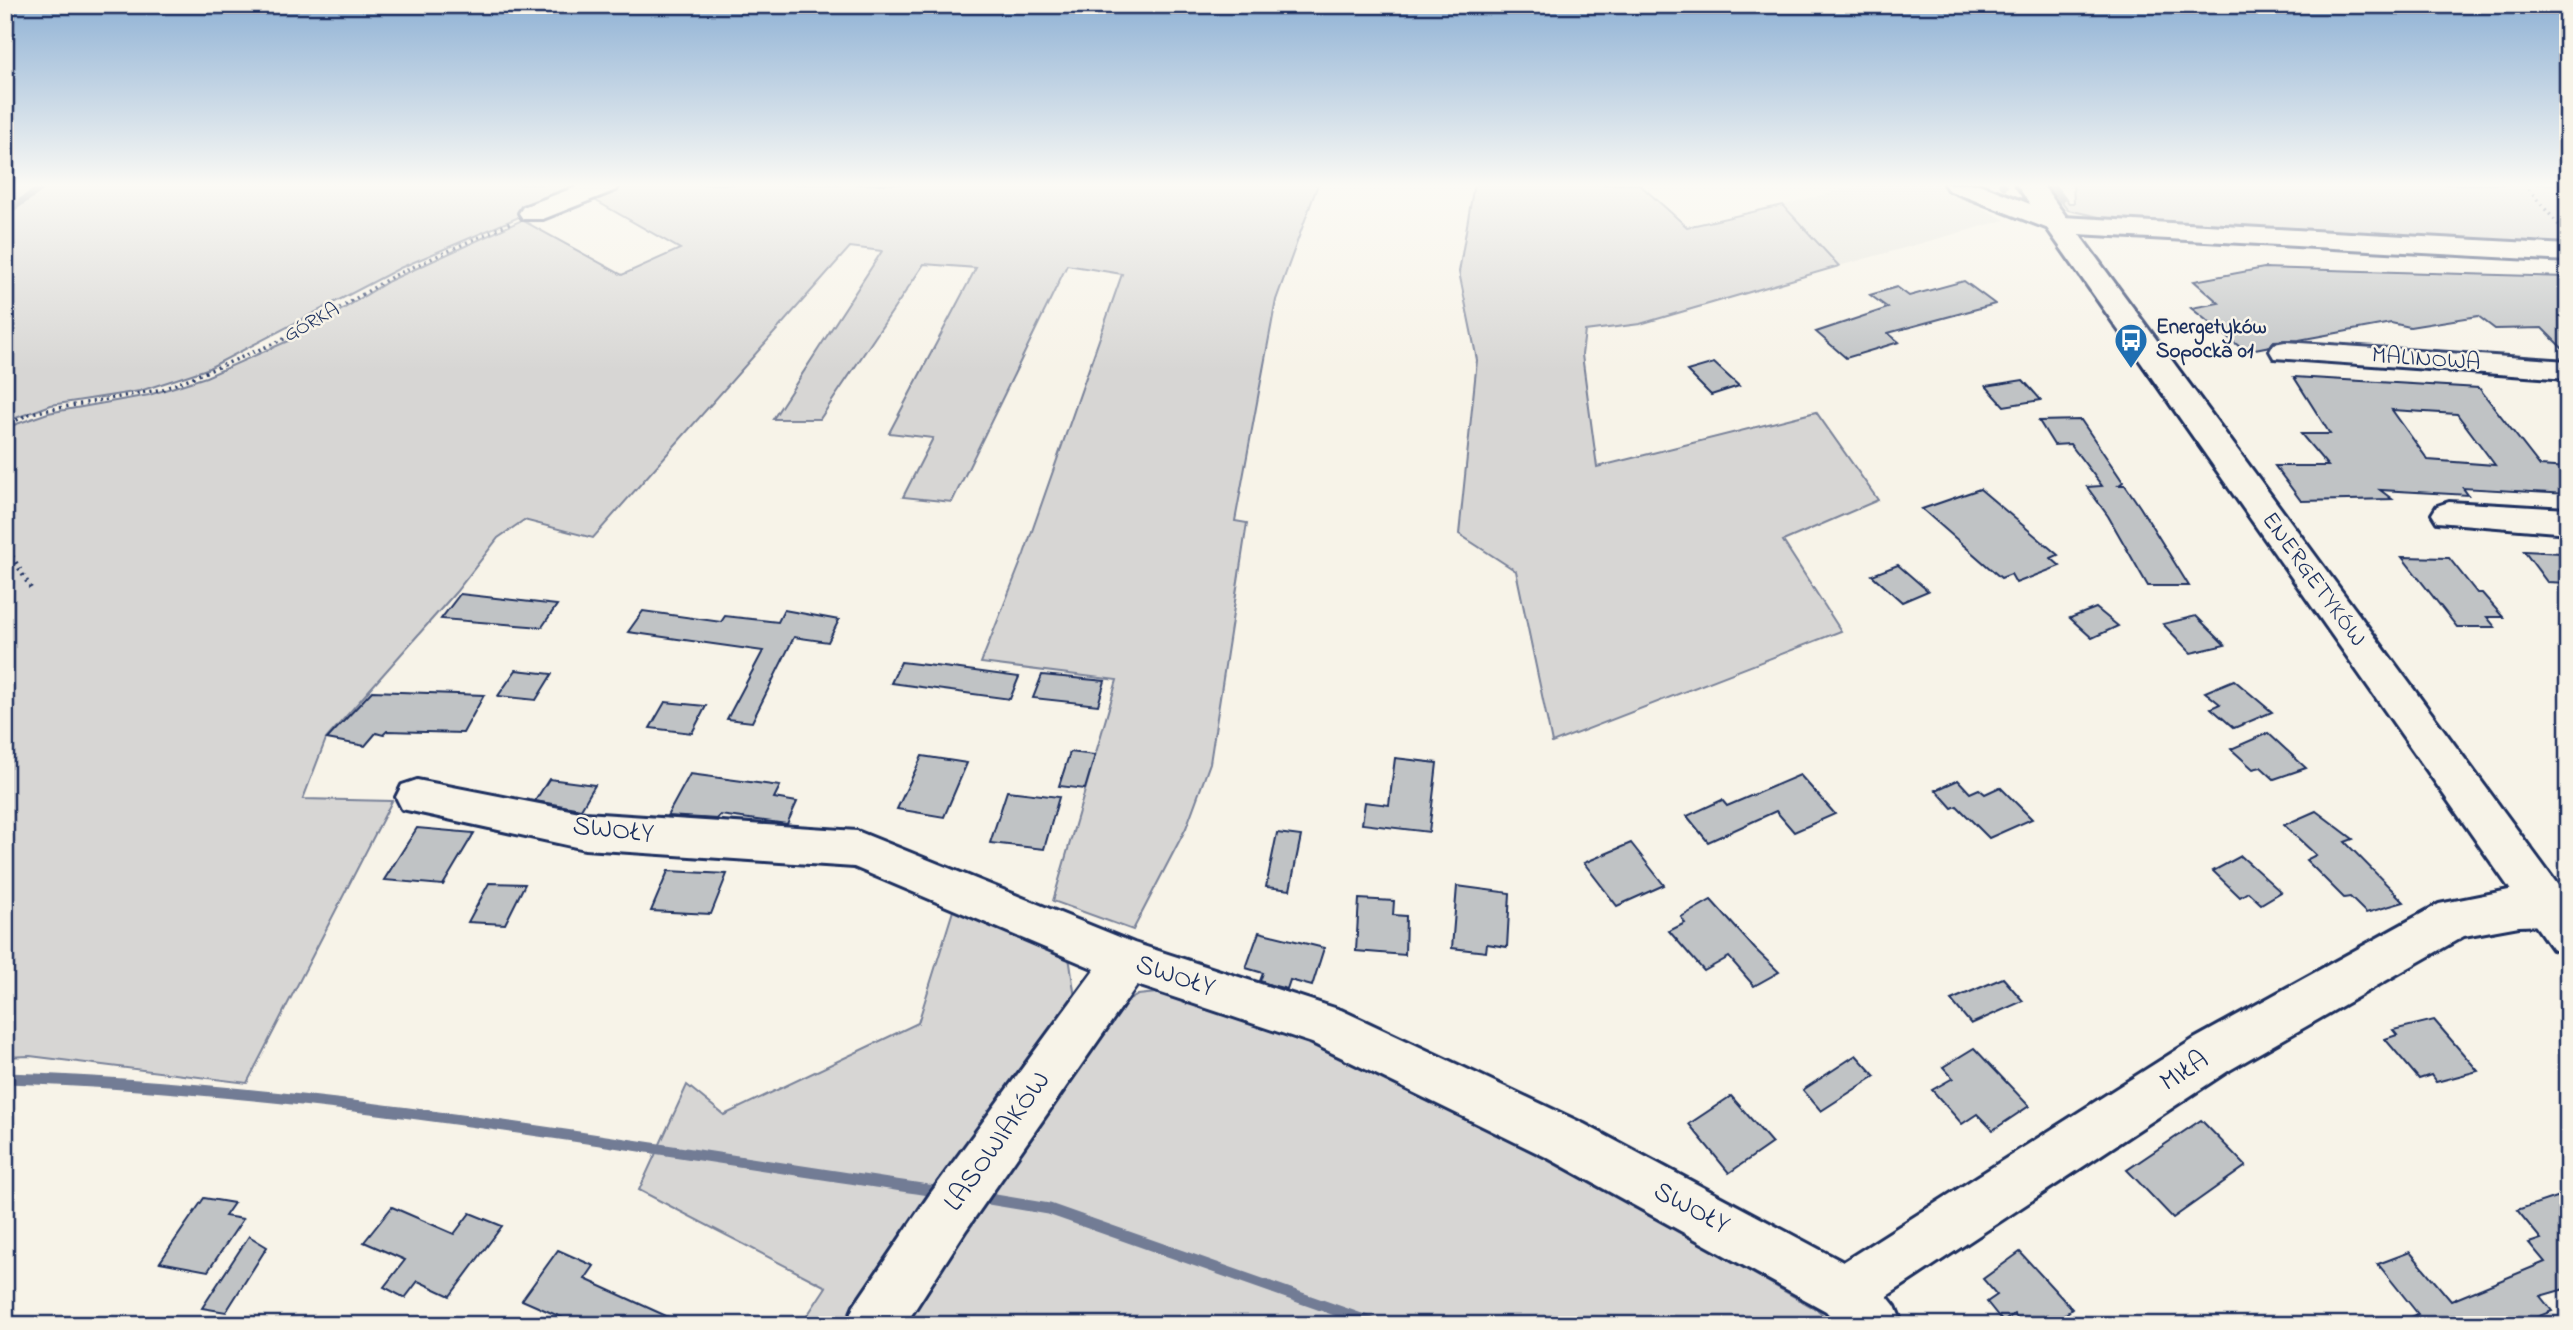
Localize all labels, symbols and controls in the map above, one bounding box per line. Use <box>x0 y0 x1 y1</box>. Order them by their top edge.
street label: GÓRKA <box>279 295 345 351</box>
place label: Energetyków Sopocka 01 <box>2156 313 2267 367</box>
bus stop icon: Energetyków Sopocka 01 <box>2112 321 2150 370</box>
street label: MALINOWA <box>2370 339 2482 381</box>
street label: ENERGETYKÓW <box>2252 505 2374 655</box>
street label: SWOŁY <box>570 806 656 856</box>
street label: SWOŁY <box>1130 945 1220 1009</box>
street label: MIŁA <box>2152 1041 2218 1103</box>
street label: LASOWIAKÓW <box>934 1063 1062 1221</box>
street label: SWOŁY <box>1645 1172 1737 1246</box>

